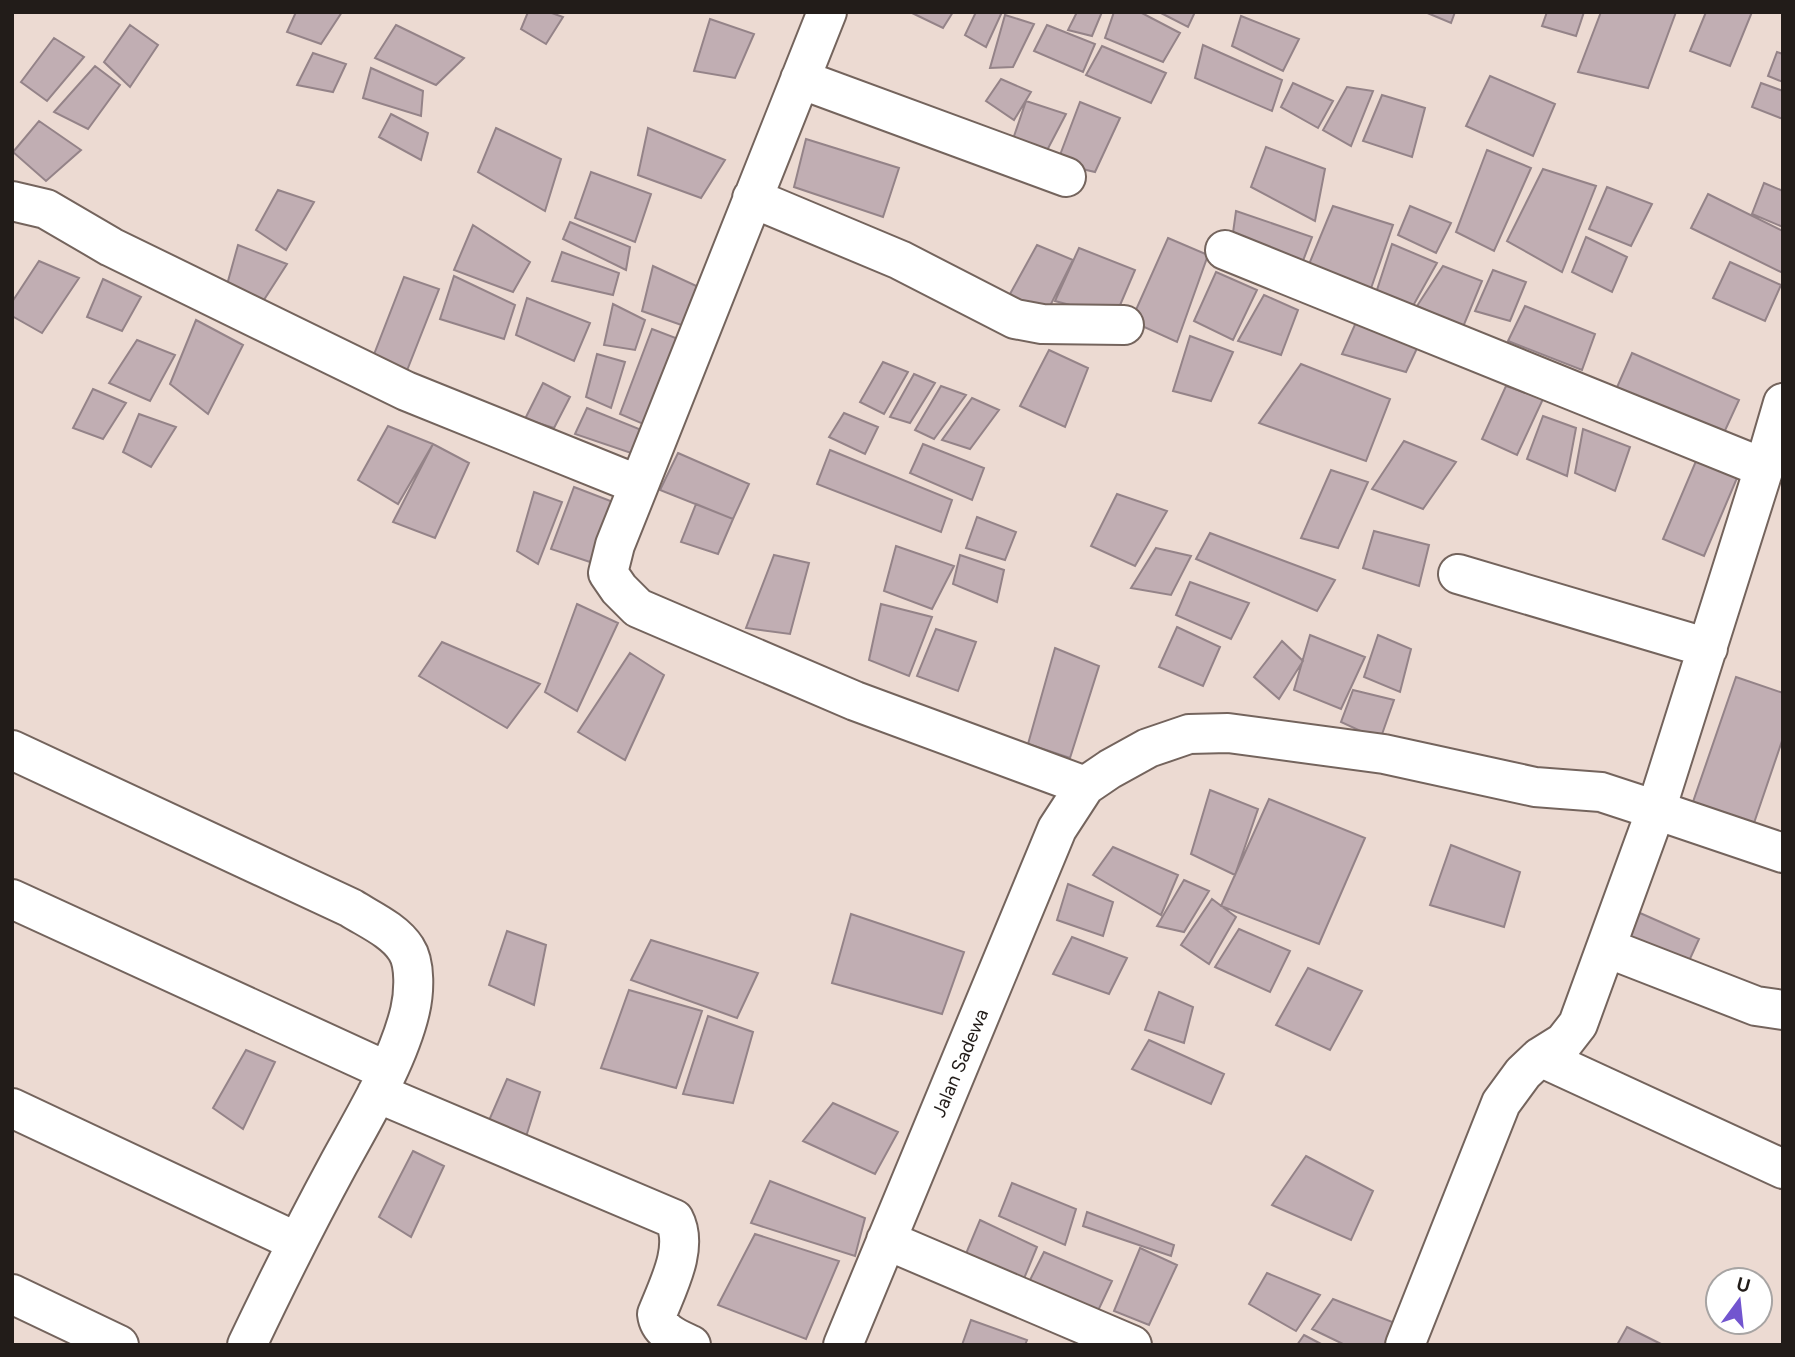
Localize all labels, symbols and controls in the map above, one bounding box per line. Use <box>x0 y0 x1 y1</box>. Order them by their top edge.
street label: Jalan Sadewa <box>927 1005 993 1121</box>
north arrow <box>1704 1266 1774 1336</box>
text: U <box>1734 1272 1753 1298</box>

